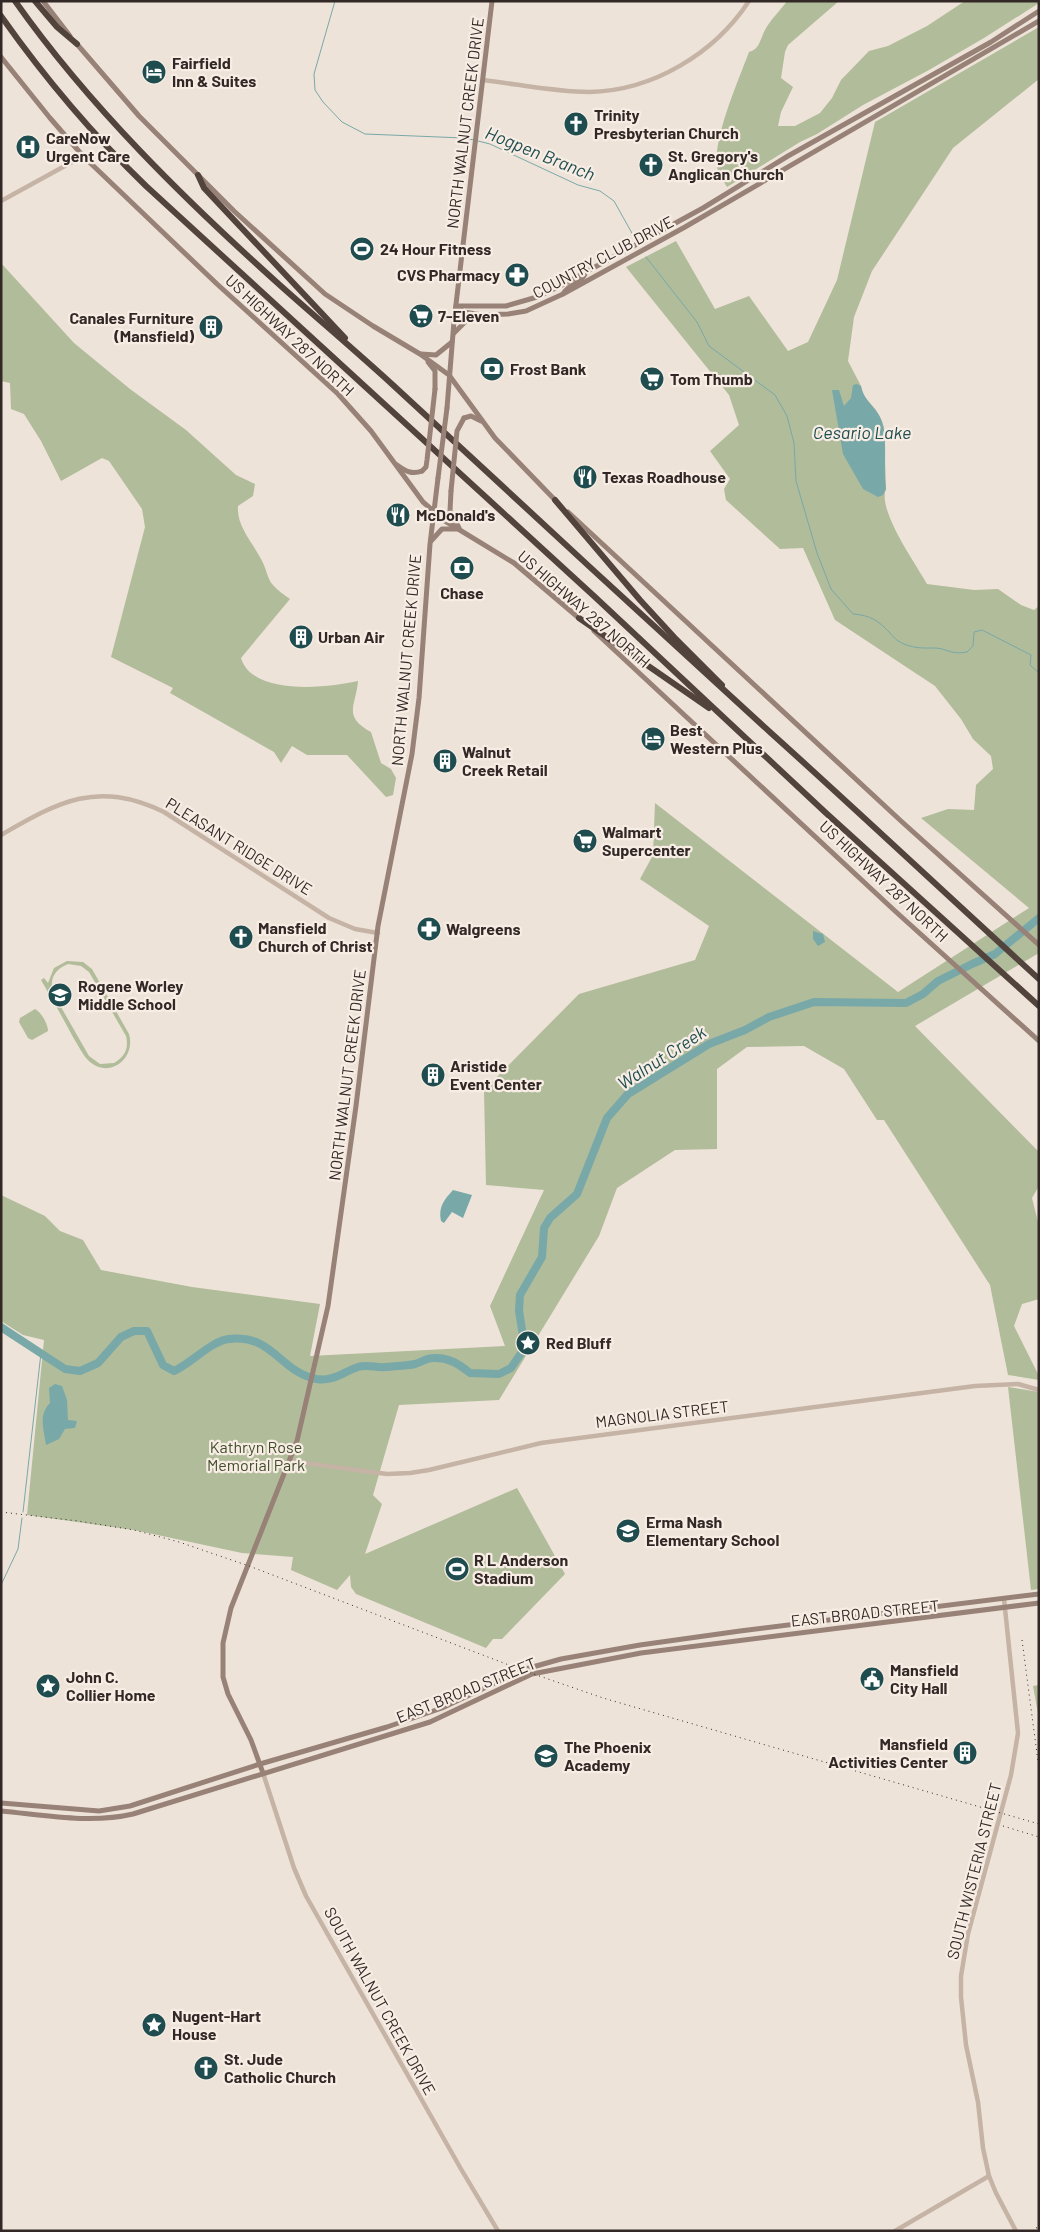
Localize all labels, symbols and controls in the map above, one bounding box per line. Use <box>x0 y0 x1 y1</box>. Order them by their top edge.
street label: NORTH WALNUT CREEK DRIVE <box>442 16 487 230</box>
place label: Fairfield Inn & Suites <box>172 53 256 90</box>
hotel icon: Fairfield Inn & Suites <box>141 59 167 85</box>
place label: Trinity Presbyterian Church <box>594 105 739 142</box>
church icon: Trinity Presbyterian Church <box>563 111 589 137</box>
water label: Hogpen Branch <box>482 121 598 185</box>
place label: CareNow Urgent Care <box>46 128 131 165</box>
hospital icon: CareNow Urgent Care <box>15 134 41 160</box>
place label: St. Gregory's Anglican Church <box>668 146 784 183</box>
church icon: St. Gregory's Anglican Church <box>638 152 664 178</box>
street label: COUNTRY CLUB DRIVE <box>529 211 677 302</box>
sports icon: 24 Hour Fitness <box>349 236 375 262</box>
place label: 24 Hour Fitness <box>380 239 491 258</box>
pharmacy icon: CVS Pharmacy <box>504 262 530 288</box>
place label: CVS Pharmacy <box>397 265 500 284</box>
street label: US HIGHWAY 287 NORTH <box>222 270 359 399</box>
supermarket icon: 7-Eleven <box>408 303 434 329</box>
place label: 7-Eleven <box>438 306 499 325</box>
place label: Canales Furniture (Mansfield) <box>69 308 194 345</box>
building icon: Canales Furniture (Mansfield) <box>198 314 224 340</box>
bank icon: Frost Bank <box>479 356 505 382</box>
place label: Frost Bank <box>510 359 587 378</box>
supermarket icon: Tom Thumb <box>639 366 665 392</box>
place label: Tom Thumb <box>670 369 753 388</box>
water label: Cesario Lake <box>813 421 911 443</box>
restaurant icon: Texas Roadhouse <box>572 464 598 490</box>
place label: Texas Roadhouse <box>602 467 726 486</box>
restaurant icon: McDonald's <box>385 502 411 528</box>
place label: McDonald's <box>416 505 495 524</box>
street label: US HIGHWAY 287 NORTH <box>514 546 654 671</box>
street label: NORTH WALNUT CREEK DRIVE <box>387 553 424 767</box>
bank icon: Chase <box>449 555 475 581</box>
place label: Chase <box>440 583 484 602</box>
building icon: Urban Air <box>288 624 314 650</box>
place label: Urban Air <box>318 627 385 646</box>
place label: Best Western Plus <box>670 720 763 757</box>
hotel icon: Best Western Plus <box>640 726 666 752</box>
place label: Walnut Creek Retail <box>462 742 548 779</box>
building icon: Walnut Creek Retail <box>432 748 458 774</box>
street label: PLEASANT RIDGE DRIVE <box>163 793 316 898</box>
street label: US HIGHWAY 287 NORTH <box>816 816 953 945</box>
place label: Walmart Supercenter <box>602 822 691 859</box>
supermarket icon: Walmart Supercenter <box>572 828 598 854</box>
pharmacy icon: Walgreens <box>416 916 442 942</box>
place label: Mansfield Church of Christ <box>258 918 373 955</box>
place label: Walgreens <box>446 919 521 938</box>
church icon: Mansfield Church of Christ <box>228 924 254 950</box>
street label: NORTH WALNUT CREEK DRIVE <box>324 968 369 1182</box>
place label: Rogene Worley Middle School <box>78 976 183 1013</box>
school or university icon: Rogene Worley Middle School <box>47 982 73 1008</box>
water label: Walnut Creek <box>613 1020 710 1094</box>
place label: Aristide Event Center <box>450 1056 542 1093</box>
building icon: Aristide Event Center <box>420 1062 446 1088</box>
place icon: Red Bluff <box>515 1330 541 1356</box>
place label: Red Bluff <box>546 1333 612 1352</box>
street label: MAGNOLIA STREET <box>594 1396 730 1431</box>
park label: Kathryn Rose Memorial Park <box>207 1437 305 1474</box>
place label: Erma Nash Elementary School <box>646 1512 780 1549</box>
school or university icon: Erma Nash Elementary School <box>615 1518 641 1544</box>
place label: R L Anderson Stadium <box>474 1550 568 1587</box>
sports icon: R L Anderson Stadium <box>444 1556 470 1582</box>
street label: EAST BROAD STREET <box>790 1595 940 1630</box>
street label: EAST BROAD STREET <box>393 1653 538 1726</box>
place label: Mansfield City Hall <box>890 1660 959 1697</box>
public building icon: Mansfield City Hall <box>859 1666 885 1692</box>
place label: John C. Collier Home <box>66 1667 156 1704</box>
place icon: John C. Collier Home <box>35 1673 61 1699</box>
place label: Mansfield Activities Center <box>828 1734 948 1771</box>
place label: The Phoenix Academy <box>564 1737 652 1774</box>
building icon: Mansfield Activities Center <box>952 1740 978 1766</box>
school or university icon: The Phoenix Academy <box>533 1743 559 1769</box>
street label: SOUTH WISTERIA STREET <box>942 1780 1005 1961</box>
street label: SOUTH WALNUT CREEK DRIVE <box>321 1904 440 2098</box>
place label: Nugent-Hart House <box>172 2006 261 2043</box>
place icon: Nugent-Hart House <box>141 2012 167 2038</box>
place label: St. Jude Catholic Church <box>224 2049 336 2086</box>
church icon: St. Jude Catholic Church <box>193 2055 219 2081</box>

